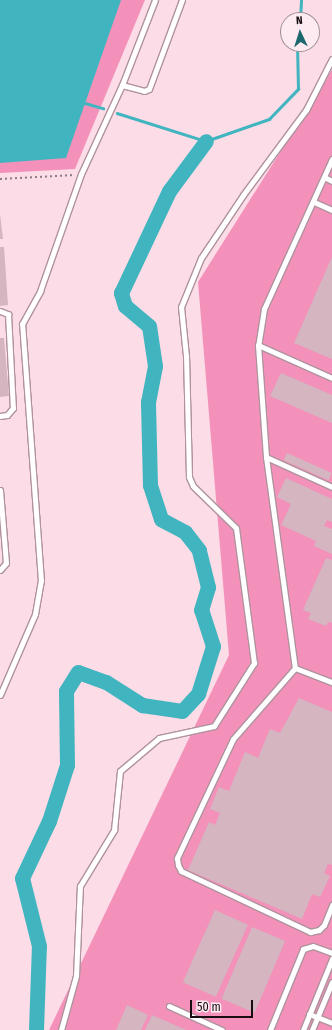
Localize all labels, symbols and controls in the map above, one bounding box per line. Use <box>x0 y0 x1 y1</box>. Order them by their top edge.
north arrow <box>280 12 320 52</box>
text: N <box>295 14 303 27</box>
scale bar <box>192 992 255 1018</box>
text: 50 m <box>197 1000 221 1014</box>

